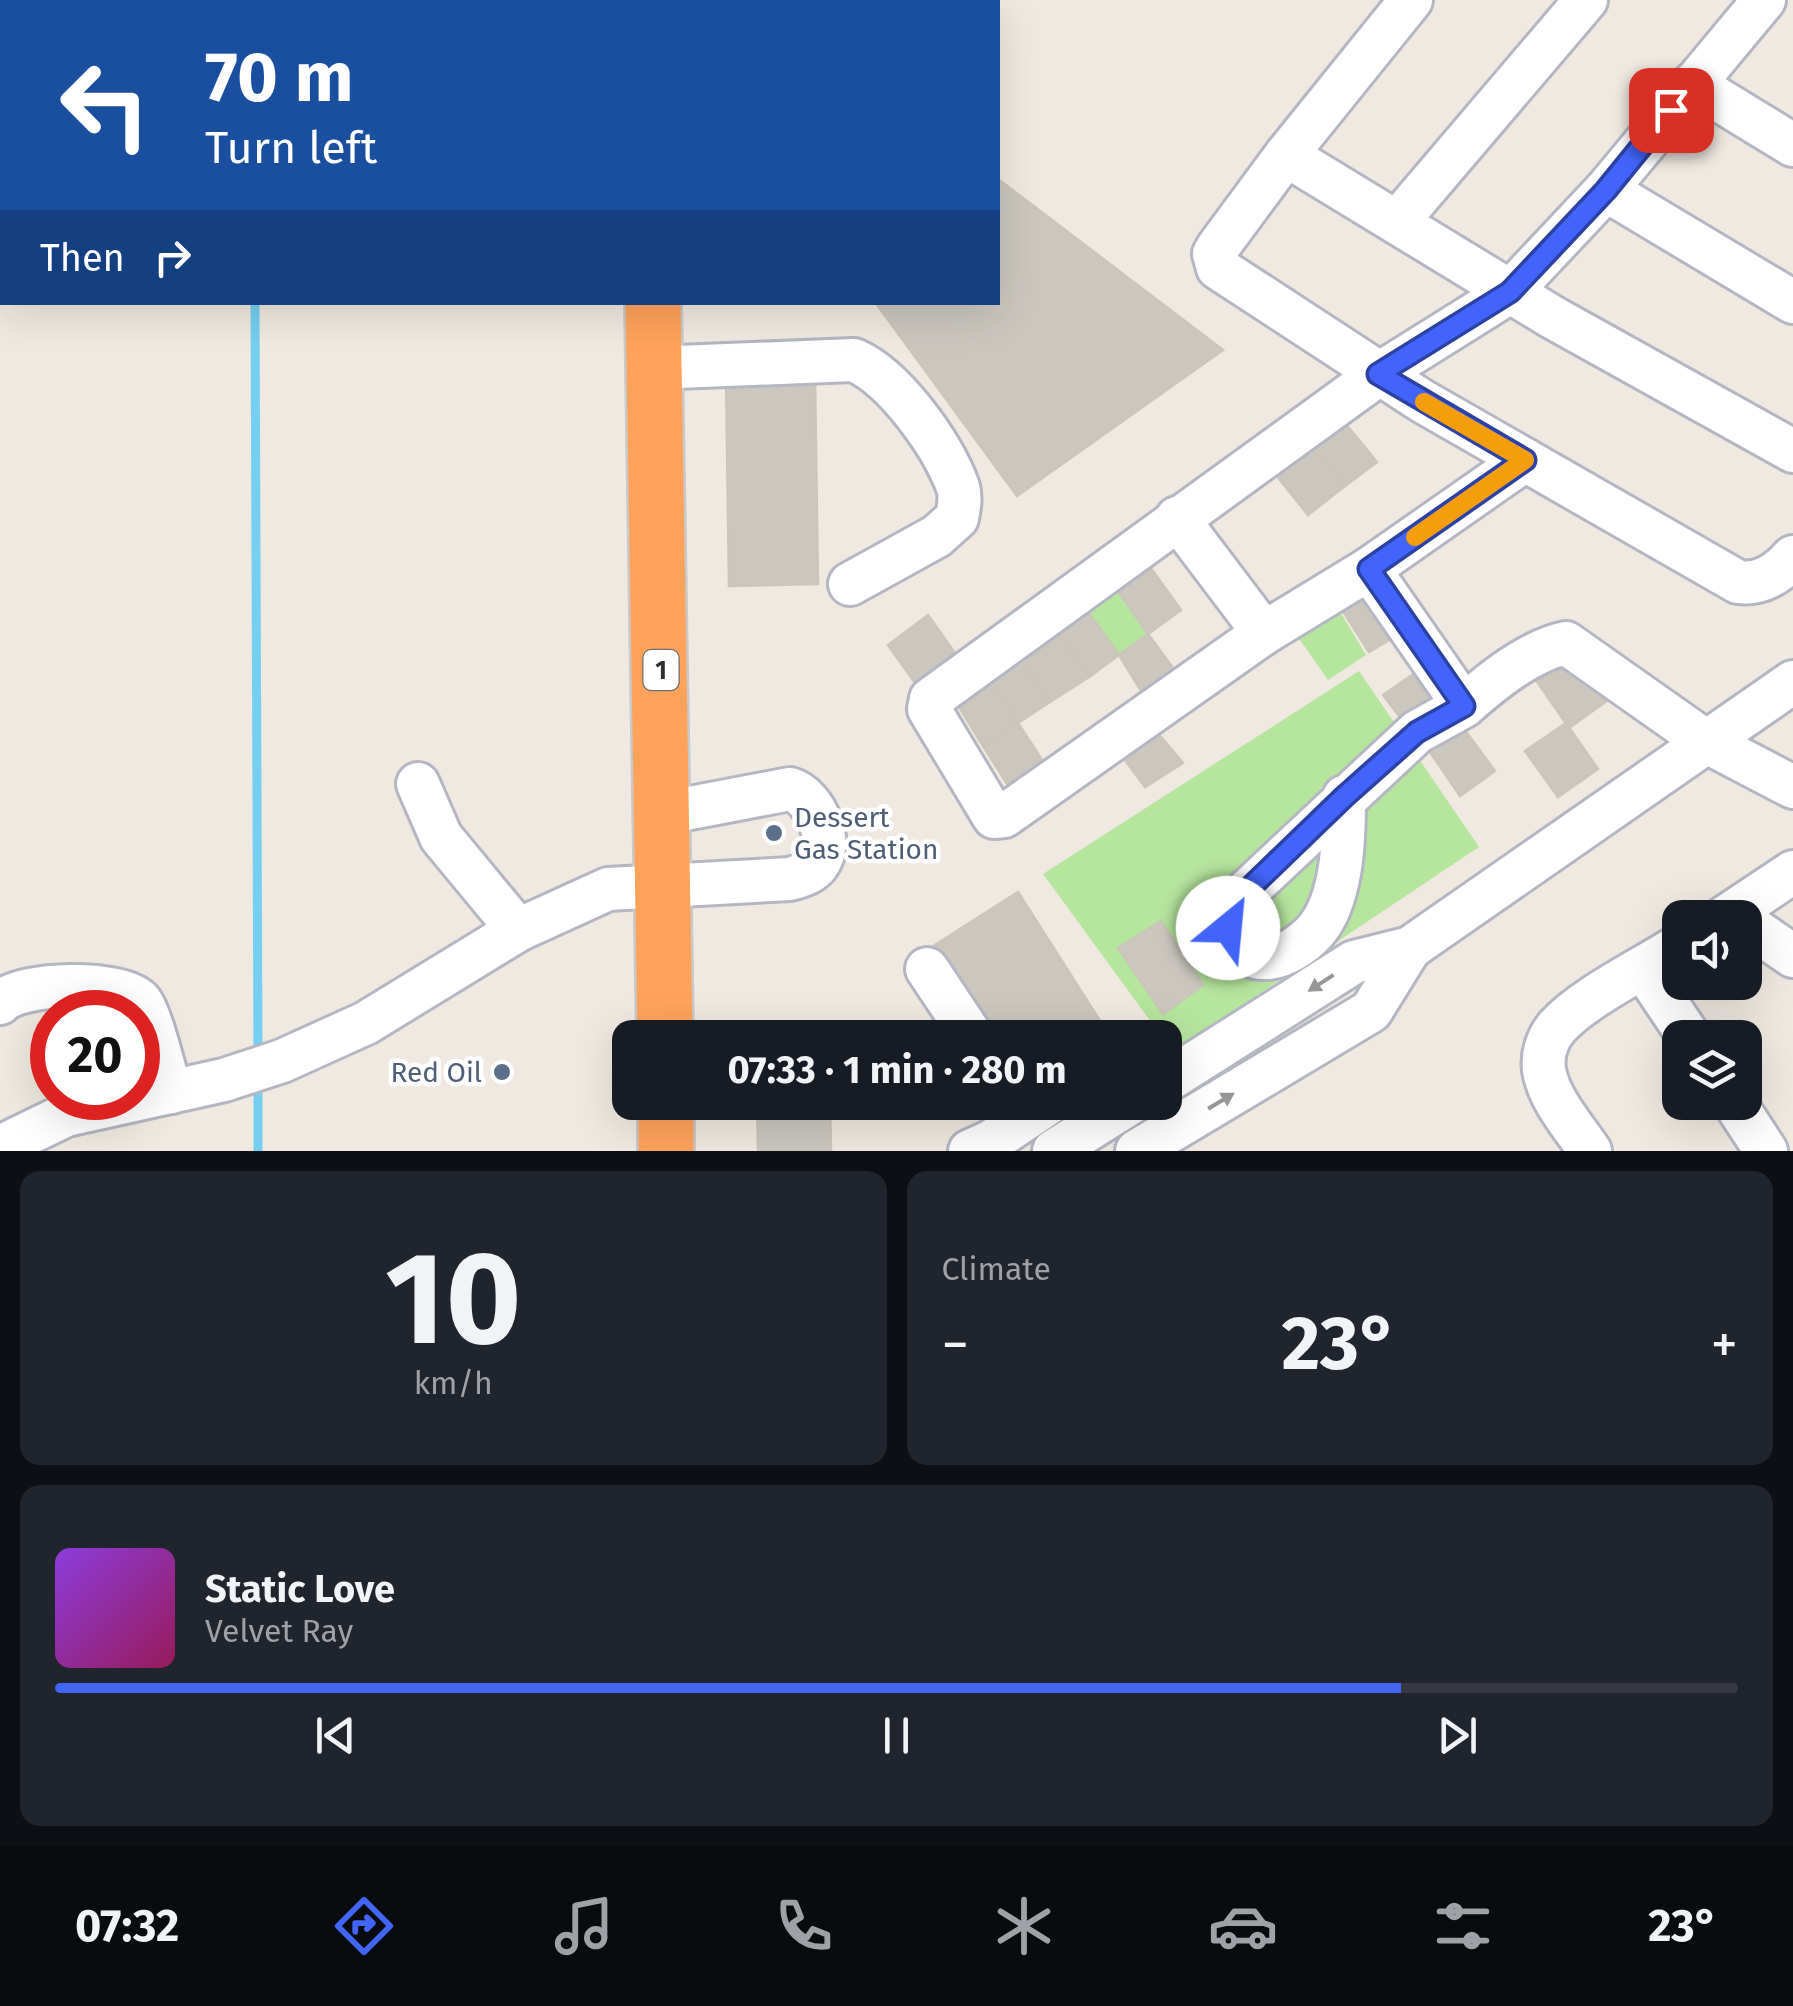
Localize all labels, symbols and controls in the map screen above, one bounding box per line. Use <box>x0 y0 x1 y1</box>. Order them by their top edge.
text: 70 m <box>205 36 354 120</box>
icon: left <box>40 40 170 170</box>
pin <box>1629 68 1714 153</box>
icon: arrive <box>1644 83 1699 138</box>
text: Turn left <box>205 121 377 175</box>
icon: right <box>145 230 200 285</box>
text: Then <box>40 235 125 281</box>
road number: 1 <box>644 650 678 690</box>
place label: Dessert Gas Station <box>794 801 938 866</box>
marker: Dessert Gas Station <box>763 822 785 844</box>
position arrow <box>1176 876 1280 980</box>
map controls <box>1662 900 1762 1120</box>
button: sound <box>1662 900 1762 1000</box>
one-way arrow <box>1307 974 1335 992</box>
speed limit sign: 20 <box>30 990 160 1120</box>
button: layers <box>1662 1020 1762 1120</box>
text: 07:33 · 1 min · 280 m <box>727 1047 1067 1093</box>
place label: Red Oil <box>391 1056 482 1089</box>
marker: Red Oil <box>491 1061 513 1083</box>
one-way arrow <box>1207 1093 1235 1110</box>
text: 10 <box>385 1221 521 1377</box>
text: Climate <box>942 1250 1051 1288</box>
text: 23° <box>1282 1299 1398 1389</box>
text: − <box>942 1312 969 1378</box>
text: + <box>1711 1312 1738 1378</box>
text: km/h <box>414 1364 493 1402</box>
text: Static Love <box>205 1566 395 1612</box>
text: Velvet Ray <box>205 1612 353 1650</box>
icon: previous <box>308 1708 363 1763</box>
icon: pause <box>869 1708 924 1763</box>
icon: next <box>1430 1708 1485 1763</box>
icon: directions <box>329 1891 399 1961</box>
icon: music <box>549 1891 619 1961</box>
icon: phone <box>769 1891 839 1961</box>
icon: climate <box>989 1891 1059 1961</box>
icon: car <box>1208 1891 1278 1961</box>
icon: filters <box>1428 1891 1498 1961</box>
text: 07:32 <box>75 1899 179 1953</box>
text: 23° <box>1648 1899 1718 1953</box>

